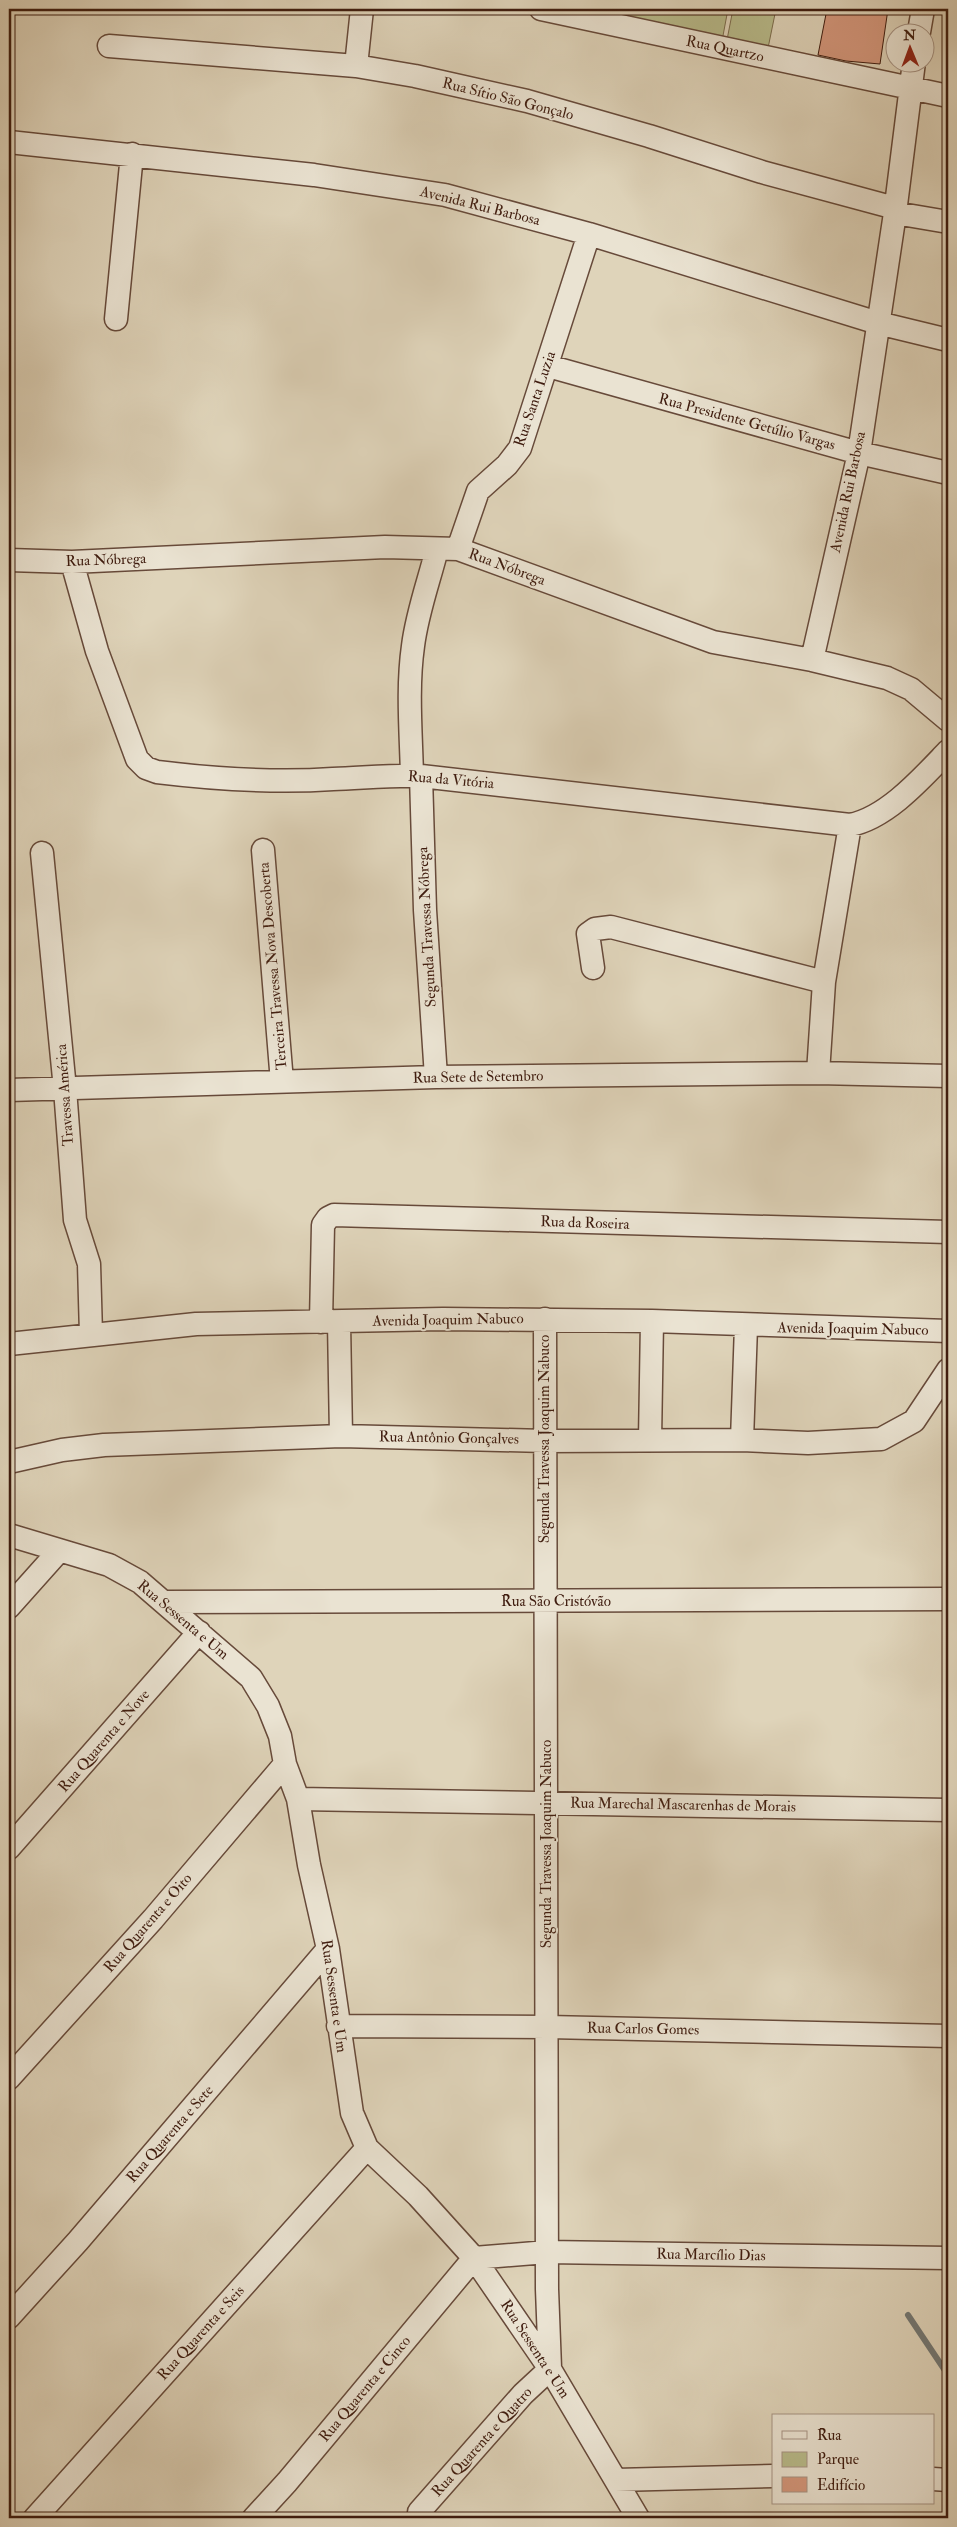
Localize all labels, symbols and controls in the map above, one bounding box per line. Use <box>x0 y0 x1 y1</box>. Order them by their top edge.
north arrow <box>884 22 934 72</box>
text: N <box>902 27 917 44</box>
street label: Rua Quartzo <box>684 31 766 67</box>
street label: Rua Sítio São Gonçalo <box>440 73 576 125</box>
street label: Avenida Rui Barbosa <box>417 182 543 230</box>
street label: Rua Santa Luzia <box>510 348 561 449</box>
street label: Rua Presidente Getúlio Vargas <box>657 389 837 455</box>
street label: Avenida Rui Barbosa <box>826 429 870 555</box>
street label: Rua Nóbrega <box>466 544 549 590</box>
street label: Rua Nóbrega <box>65 549 147 571</box>
street label: Rua da Vitória <box>407 767 496 793</box>
street label: Segunda Travessa Nóbrega <box>413 846 441 1008</box>
street label: Terceira Travessa Nova Descoberta <box>254 860 292 1071</box>
street label: Travessa América <box>52 1042 78 1147</box>
street label: Rua Sete de Setembro <box>412 1066 544 1088</box>
street label: Rua da Roseira <box>540 1212 631 1234</box>
street label: Avenida Joaquim Nabuco <box>371 1309 524 1332</box>
street label: Avenida Joaquim Nabuco <box>776 1318 929 1341</box>
street label: Segunda Travessa Joaquim Nabuco <box>535 1335 555 1543</box>
street label: Rua Antônio Gonçalves <box>379 1427 519 1449</box>
street label: Rua Sessenta e Um <box>133 1576 233 1664</box>
street label: Rua São Cristóvão <box>501 1592 611 1611</box>
street label: Rua Quarenta e Nove <box>54 1686 154 1796</box>
street label: Segunda Travessa Joaquim Nabuco <box>537 1740 557 1948</box>
street label: Rua Marechal Mascarenhas de Morais <box>570 1794 796 1816</box>
street label: Rua Quarenta e Oito <box>100 1869 196 1977</box>
street label: Rua Sessenta e Um <box>317 1938 351 2054</box>
street label: Rua Carlos Gomes <box>587 2019 699 2039</box>
street label: Rua Quarenta e Sete <box>122 2081 218 2187</box>
street label: Rua Marcílio Dias <box>656 2245 766 2265</box>
street label: Rua Quarenta e Seis <box>153 2282 249 2384</box>
street label: Rua Sessenta e Um <box>496 2296 574 2402</box>
street label: Rua Quarenta e Cinco <box>315 2332 415 2446</box>
street label: Rua Quarenta e Quatro <box>428 2383 536 2501</box>
legend <box>772 2414 934 2504</box>
text: Rua <box>817 2426 842 2445</box>
text: Parque <box>817 2450 859 2469</box>
text: Edifício <box>817 2476 865 2495</box>

